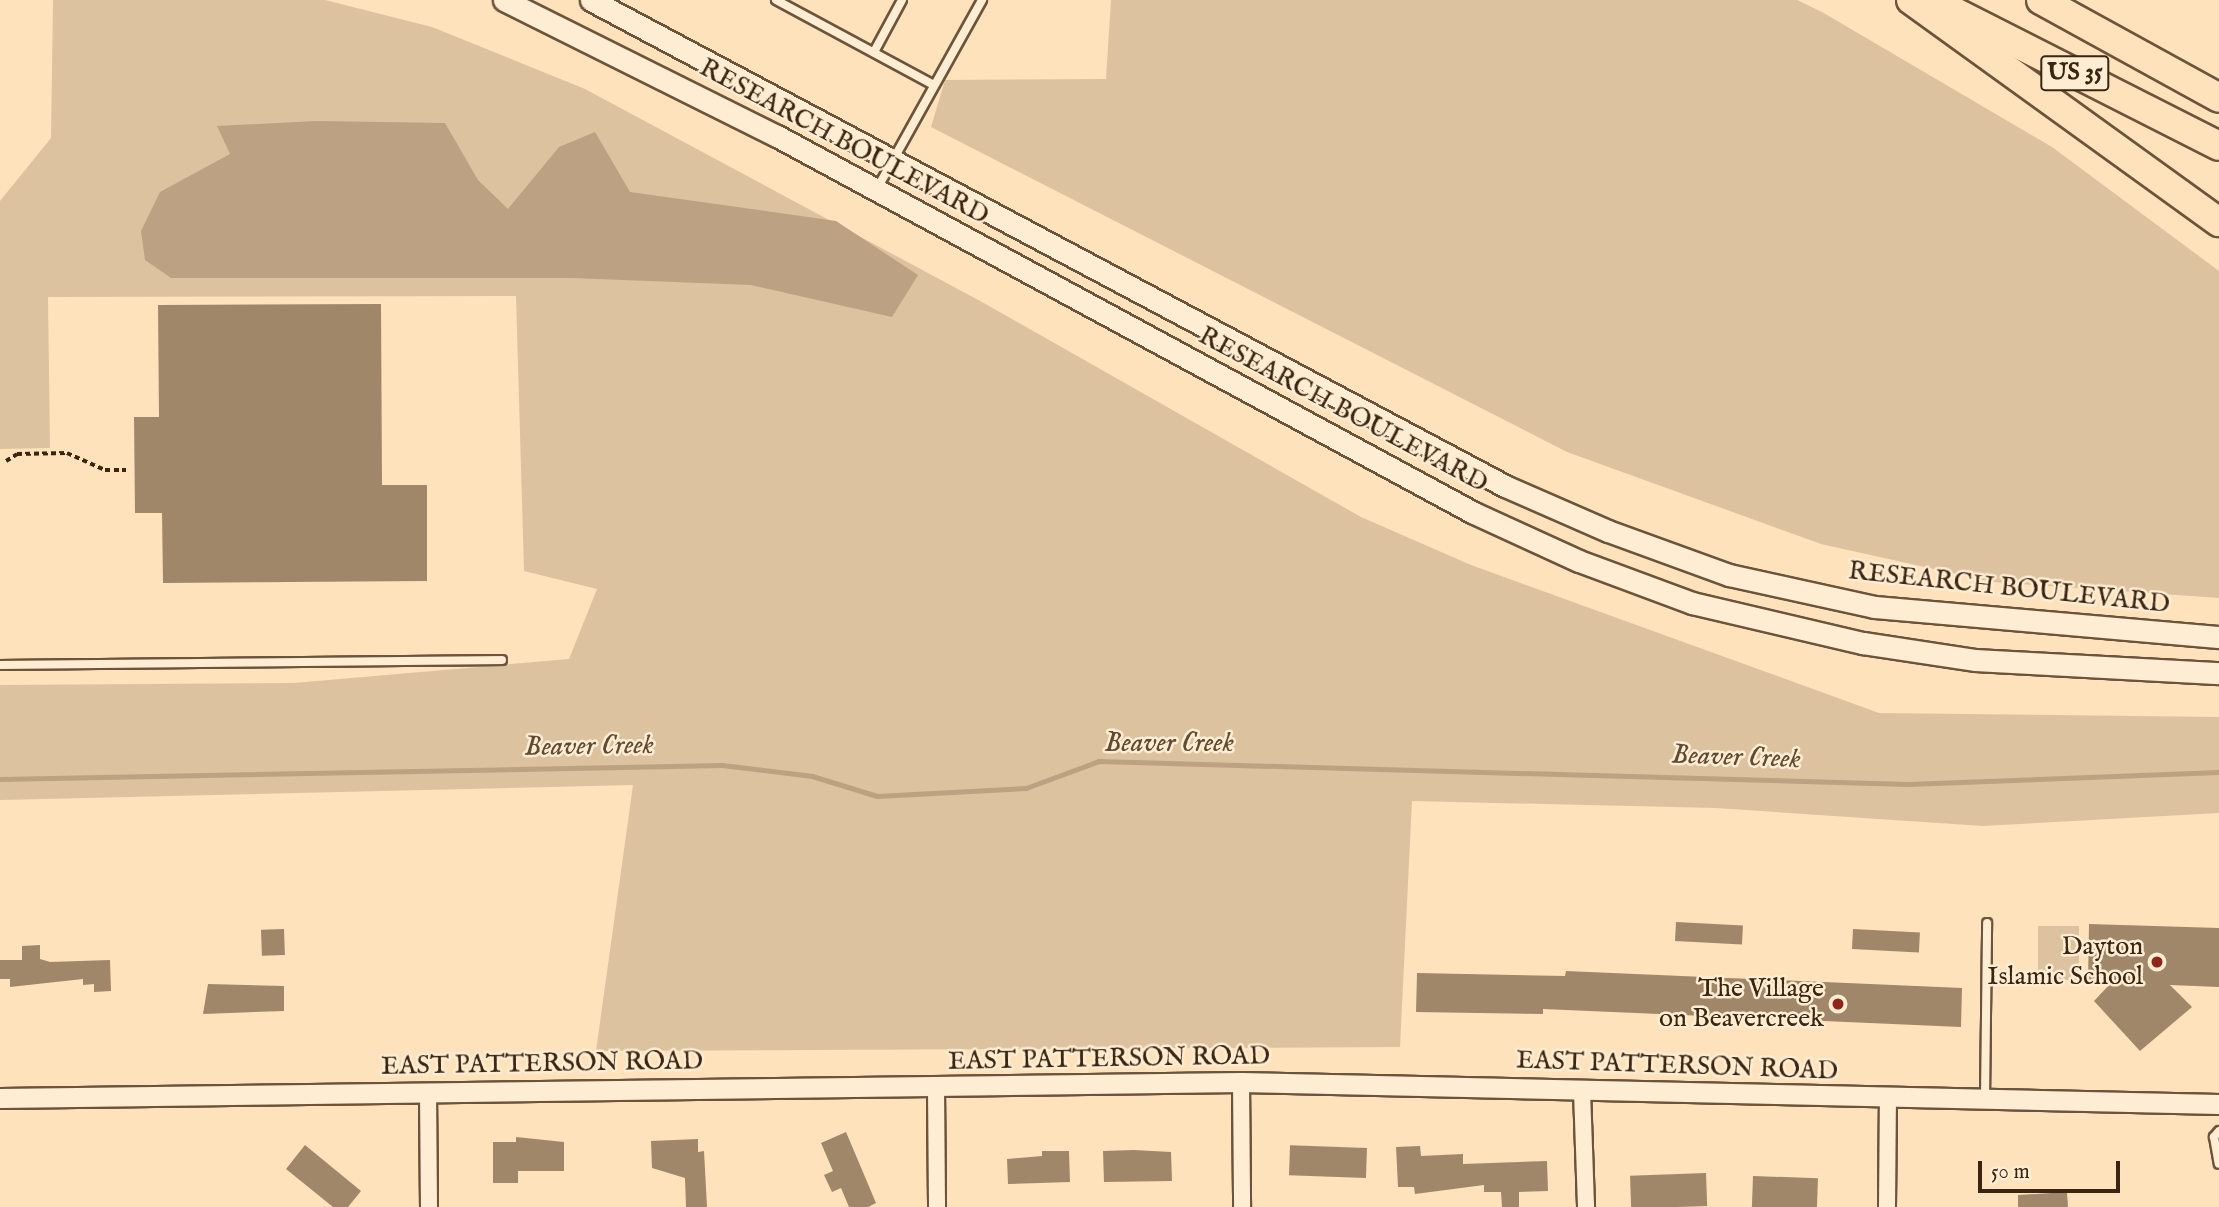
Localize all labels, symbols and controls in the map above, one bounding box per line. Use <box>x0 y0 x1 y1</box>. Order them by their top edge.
street label: RESEARCH BOULEVARD <box>694 52 994 232</box>
road number: US 35 <box>2040 52 2110 94</box>
street label: RESEARCH BOULEVARD <box>1193 320 1493 500</box>
street label: RESEARCH BOULEVARD <box>1847 556 2171 620</box>
water label: Beaver Creek <box>1104 727 1234 761</box>
water label: Beaver Creek <box>524 729 654 765</box>
water label: Beaver Creek <box>1671 739 1801 777</box>
place label: Dayton Islamic School <box>1987 931 2143 992</box>
marker: Dayton Islamic School <box>2149 954 2165 970</box>
place label: The Village on Beavercreek <box>1659 973 1824 1034</box>
marker: The Village on Beavercreek <box>1830 996 1846 1012</box>
street label: EAST PATTERSON ROAD <box>948 1041 1270 1077</box>
street label: EAST PATTERSON ROAD <box>1516 1045 1838 1087</box>
street label: EAST PATTERSON ROAD <box>381 1046 703 1082</box>
scale bar <box>1981 1148 2123 1192</box>
text: 50 m <box>1991 1159 2030 1186</box>

